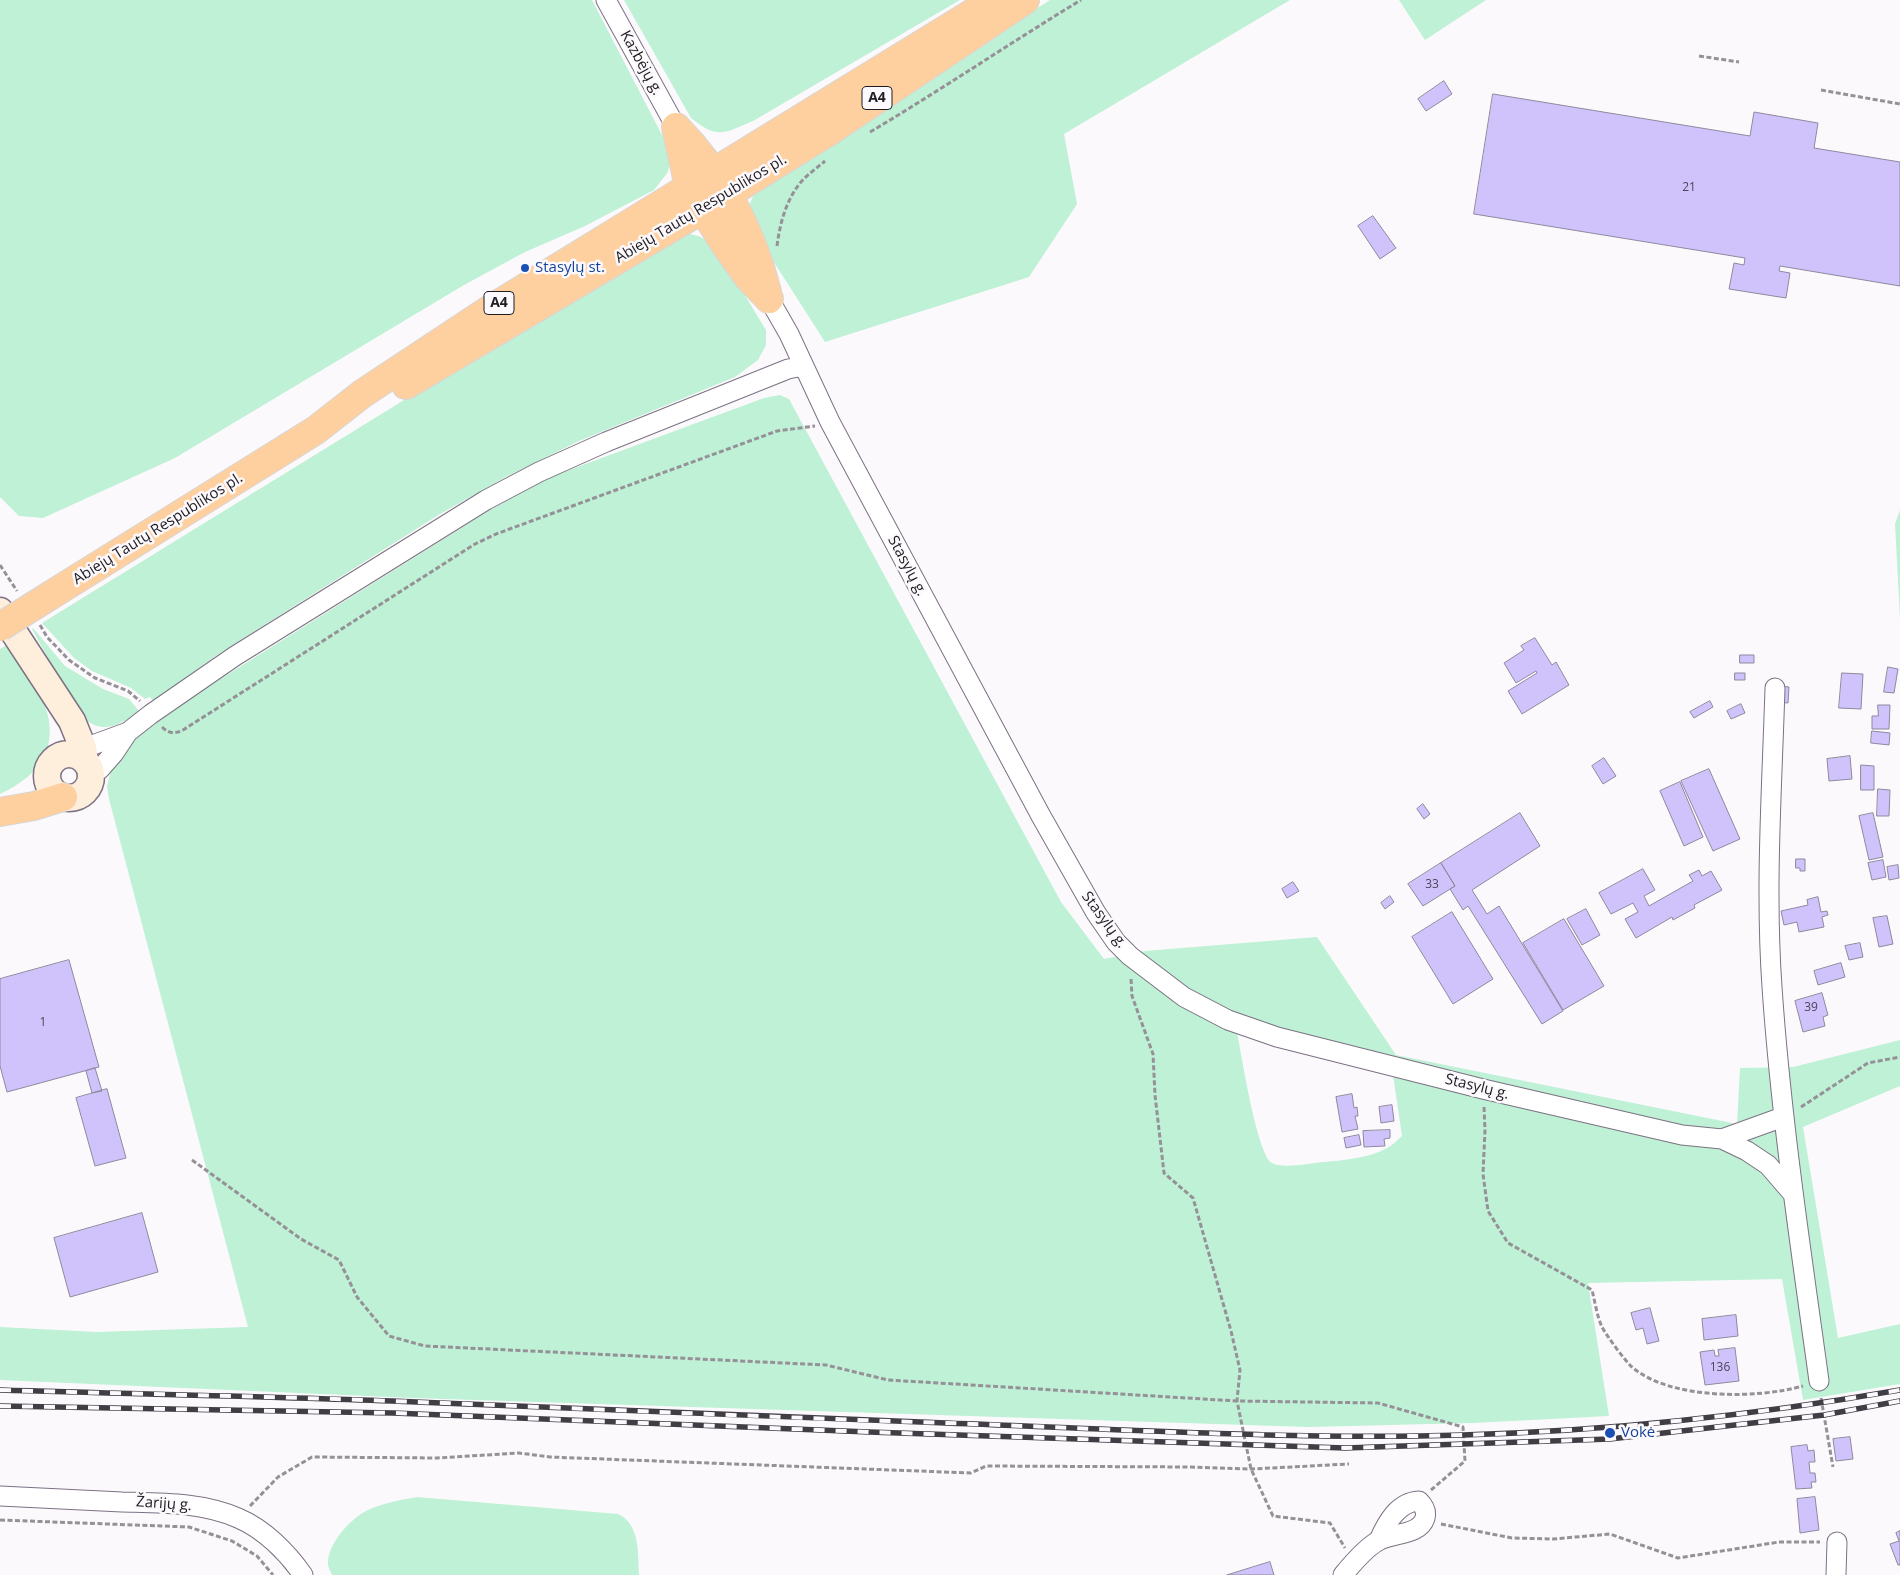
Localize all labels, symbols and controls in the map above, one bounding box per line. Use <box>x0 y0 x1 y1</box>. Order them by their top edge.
street label: Kazbėjų g. <box>616 28 666 98</box>
road number: A4 <box>862 86 892 110</box>
street label: Abiejų Tautų Respublikos pl. <box>612 151 790 267</box>
house number: 21 <box>1682 181 1696 195</box>
place label: Stasylų st. <box>535 259 605 277</box>
marker: Stasylų st. <box>519 262 531 274</box>
road number: A4 <box>484 292 514 314</box>
street label: Abiejų Tautų Respublikos pl. <box>70 469 246 589</box>
street label: Stasylų g. <box>884 533 930 599</box>
house number: 33 <box>1425 878 1439 892</box>
street label: Stasylų g. <box>1077 888 1131 952</box>
house number: 39 <box>1804 1001 1818 1015</box>
house number: 1 <box>40 1016 46 1030</box>
street label: Stasylų g. <box>1443 1070 1511 1104</box>
house number: 136 <box>1710 1361 1730 1375</box>
place label: Vokė <box>1621 1424 1655 1442</box>
marker: Vokė <box>1603 1426 1617 1440</box>
street label: Žarijų g. <box>136 1493 192 1515</box>

